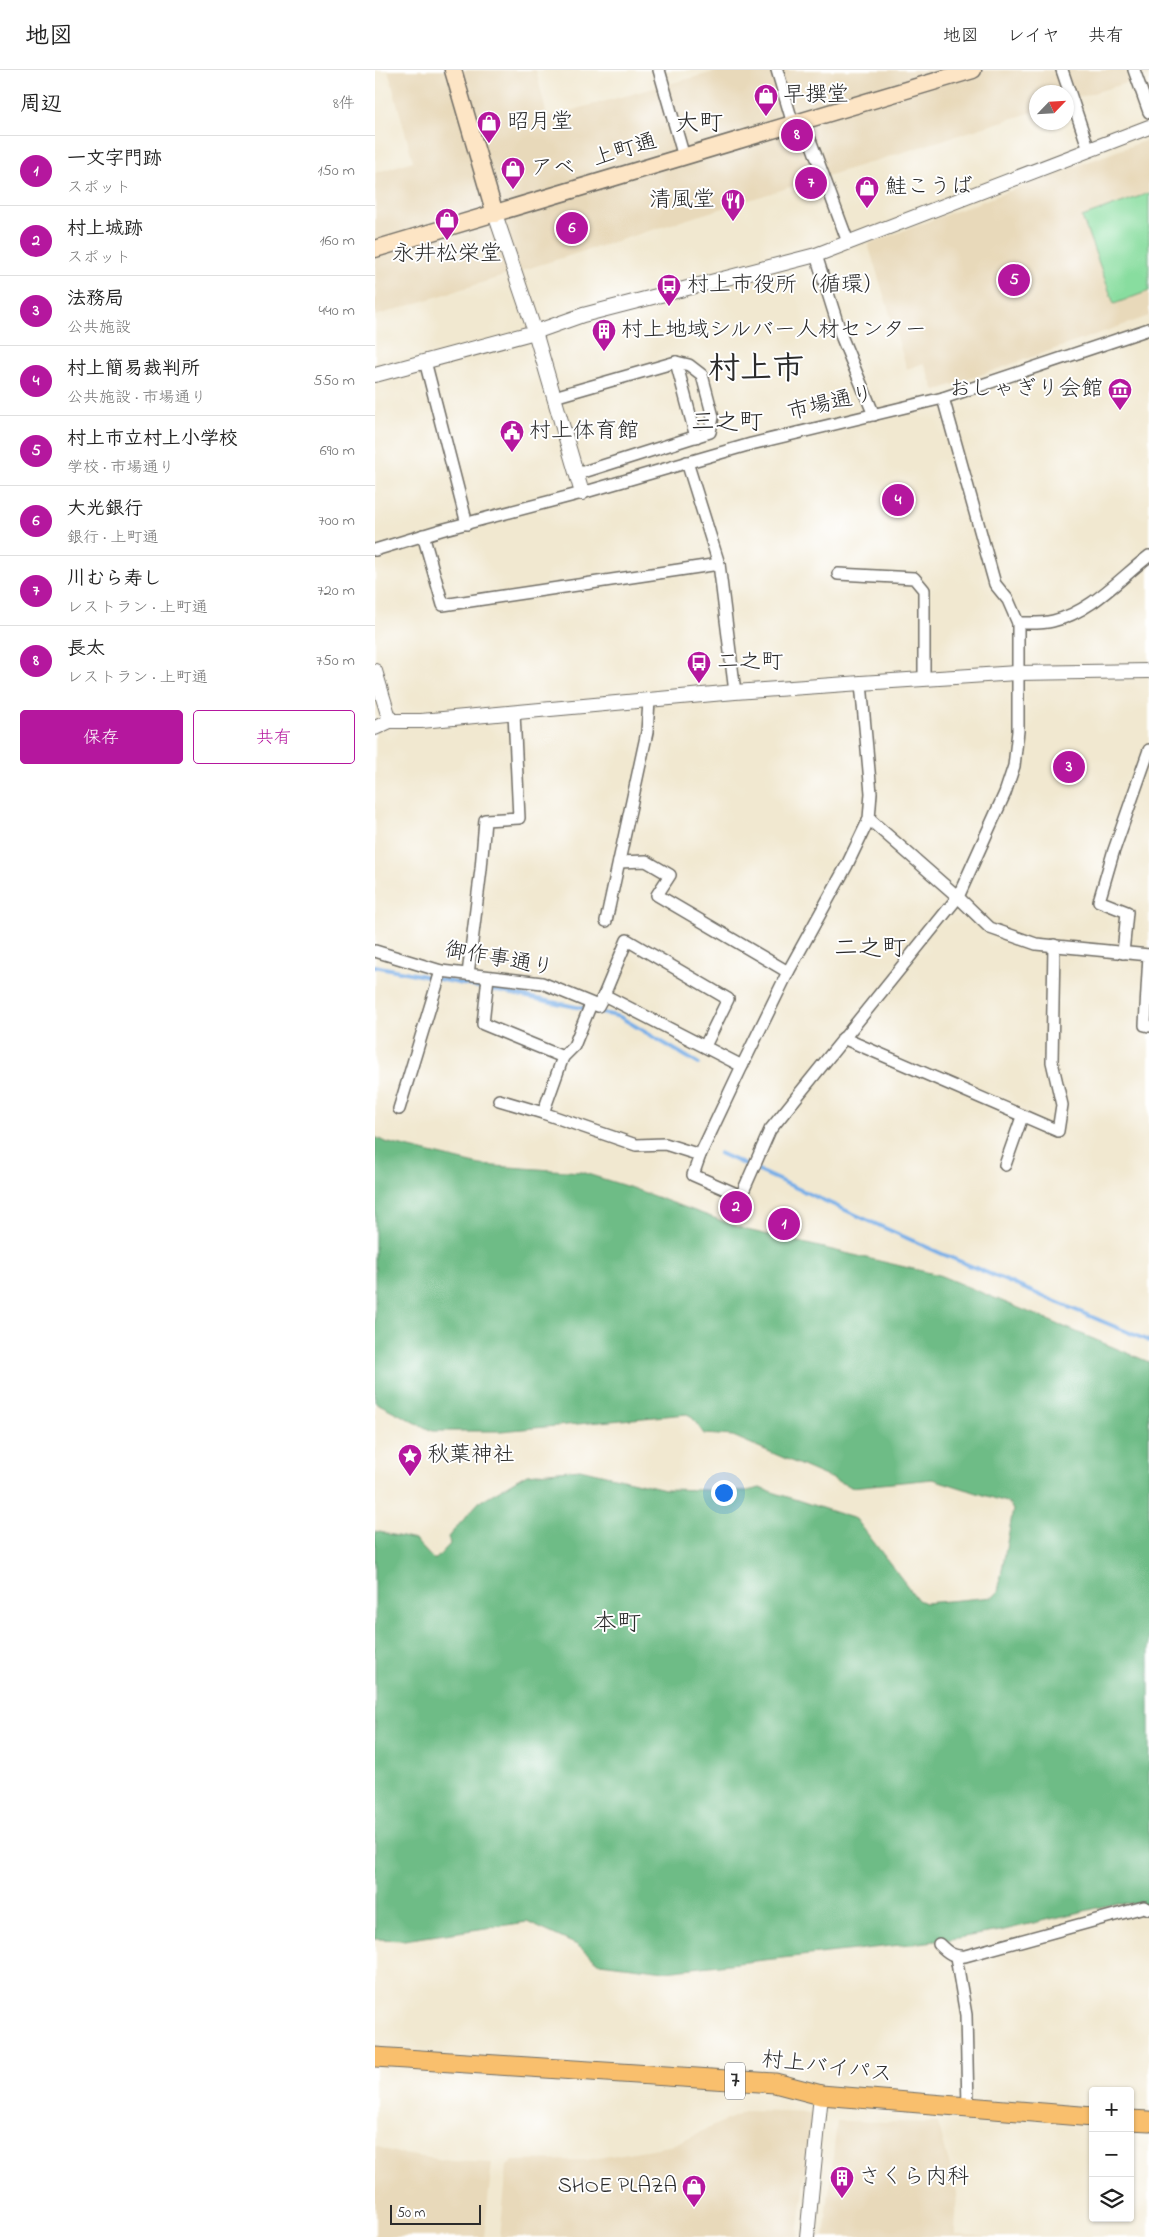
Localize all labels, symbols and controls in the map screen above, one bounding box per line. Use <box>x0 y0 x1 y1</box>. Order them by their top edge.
text: 地図 <box>25 20 73 55</box>
text: 地図 <box>943 24 979 50</box>
text: レイヤ <box>1007 24 1060 50</box>
text: 共有 <box>1088 24 1124 50</box>
place label: 早撰堂 <box>783 80 849 112</box>
shop icon: 早撰堂 <box>753 83 779 117</box>
north arrow <box>1029 85 1074 130</box>
text: 周辺 <box>20 90 62 120</box>
text: 8件 <box>333 92 355 116</box>
place label: 昭月堂 <box>507 107 573 139</box>
district label: 大町 <box>675 107 723 142</box>
shop icon: 昭月堂 <box>476 110 502 144</box>
pin: 8 <box>781 116 813 154</box>
street label: 上町通 <box>589 126 661 176</box>
text: 一文字門跡 <box>67 146 162 173</box>
place label: アベ <box>531 153 575 185</box>
shop icon: アベ <box>500 156 526 190</box>
text: 1 <box>33 159 39 183</box>
text: 150 m <box>317 159 355 183</box>
pin: 7 <box>795 164 827 202</box>
place label: 鮭こうば <box>885 172 973 204</box>
shop icon: 鮭こうば <box>854 175 880 209</box>
text: スポット <box>67 176 131 200</box>
place label: 清風堂 <box>649 185 715 217</box>
restaurant icon: 清風堂 <box>720 188 746 222</box>
shop icon: 永井松栄堂 <box>434 207 460 241</box>
pin: 6 <box>556 209 588 247</box>
text: 村上城跡 <box>67 216 143 243</box>
text: 2 <box>32 229 40 253</box>
text: 160 m <box>320 229 355 253</box>
place label: 永井松栄堂 <box>392 239 502 271</box>
text: スポット <box>67 246 131 270</box>
pin: 5 <box>998 261 1030 299</box>
place label: 村上市役所（循環） <box>687 270 885 302</box>
bus stop icon: 村上市役所（循環） <box>656 273 682 307</box>
text: 法務局 <box>67 286 124 313</box>
text: 3 <box>33 299 39 323</box>
text: 440 m <box>318 299 355 323</box>
place label: 村上地域シルバー人材センター <box>621 315 927 347</box>
text: 公共施設 <box>67 316 131 340</box>
building icon: 村上地域シルバー人材センター <box>591 318 617 352</box>
district label: 村上市 <box>708 347 804 394</box>
text: 村上簡易裁判所 <box>67 356 200 383</box>
text: 4 <box>33 369 39 393</box>
text: 550 m <box>313 369 355 393</box>
place label: おしゃぎり会館 <box>949 374 1103 406</box>
museum icon: おしゃぎり会館 <box>1107 377 1133 411</box>
street label: 市場通り <box>785 379 877 429</box>
text: 公共施設 · 市場通り <box>67 386 206 410</box>
district label: 三之町 <box>691 406 763 441</box>
place label: 村上体育館 <box>529 416 639 448</box>
public building icon: 村上体育館 <box>499 419 525 453</box>
text: 村上市立村上小学校 <box>67 426 238 453</box>
text: 5 <box>31 439 41 463</box>
text: 690 m <box>320 439 355 463</box>
text: 学校 · 市場通り <box>67 456 174 480</box>
pin: 4 <box>882 481 914 519</box>
text: 大光銀行 <box>67 496 143 523</box>
text: 6 <box>32 509 40 533</box>
text: 700 m <box>318 509 355 533</box>
text: 銀行 · 上町通 <box>67 526 158 550</box>
text: 川むら寿し <box>67 566 162 593</box>
text: 7 <box>33 579 39 603</box>
text: 720 m <box>317 579 355 603</box>
text: レストラン · 上町通 <box>67 596 208 620</box>
text: 長太 <box>67 636 105 663</box>
place label: 二之町 <box>717 647 783 679</box>
text: 8 <box>33 649 39 673</box>
text: 750 m <box>316 649 355 673</box>
bus stop icon: 二之町 <box>686 650 712 684</box>
text: レストラン · 上町通 <box>67 666 208 690</box>
button: 保存 <box>20 710 183 764</box>
button: 共有 <box>193 710 355 764</box>
pin: 3 <box>1053 748 1085 786</box>
district label: 二之町 <box>834 932 906 967</box>
street label: 御作事通り <box>442 935 556 985</box>
pin: 2 <box>720 1188 752 1226</box>
pin: 1 <box>768 1205 800 1243</box>
place label: 秋葉神社 <box>427 1440 515 1472</box>
place icon: 秋葉神社 <box>397 1443 423 1477</box>
your location <box>711 1480 737 1506</box>
district label: 本町 <box>593 1607 641 1642</box>
street label: 村上バイパス <box>760 2044 894 2092</box>
road number: 7 <box>725 2062 745 2100</box>
map controls <box>1089 2087 1134 2222</box>
button: + <box>1089 2087 1134 2132</box>
button: − <box>1089 2132 1134 2177</box>
place label: さくら内科 <box>859 2162 969 2194</box>
building icon: さくら内科 <box>829 2165 855 2199</box>
place label: SHOE PLAZA <box>558 2171 677 2203</box>
shop icon: SHOE PLAZA <box>681 2174 707 2208</box>
button: layers <box>1089 2177 1134 2222</box>
scale bar <box>390 2202 481 2225</box>
text: 50 m <box>397 2203 425 2224</box>

